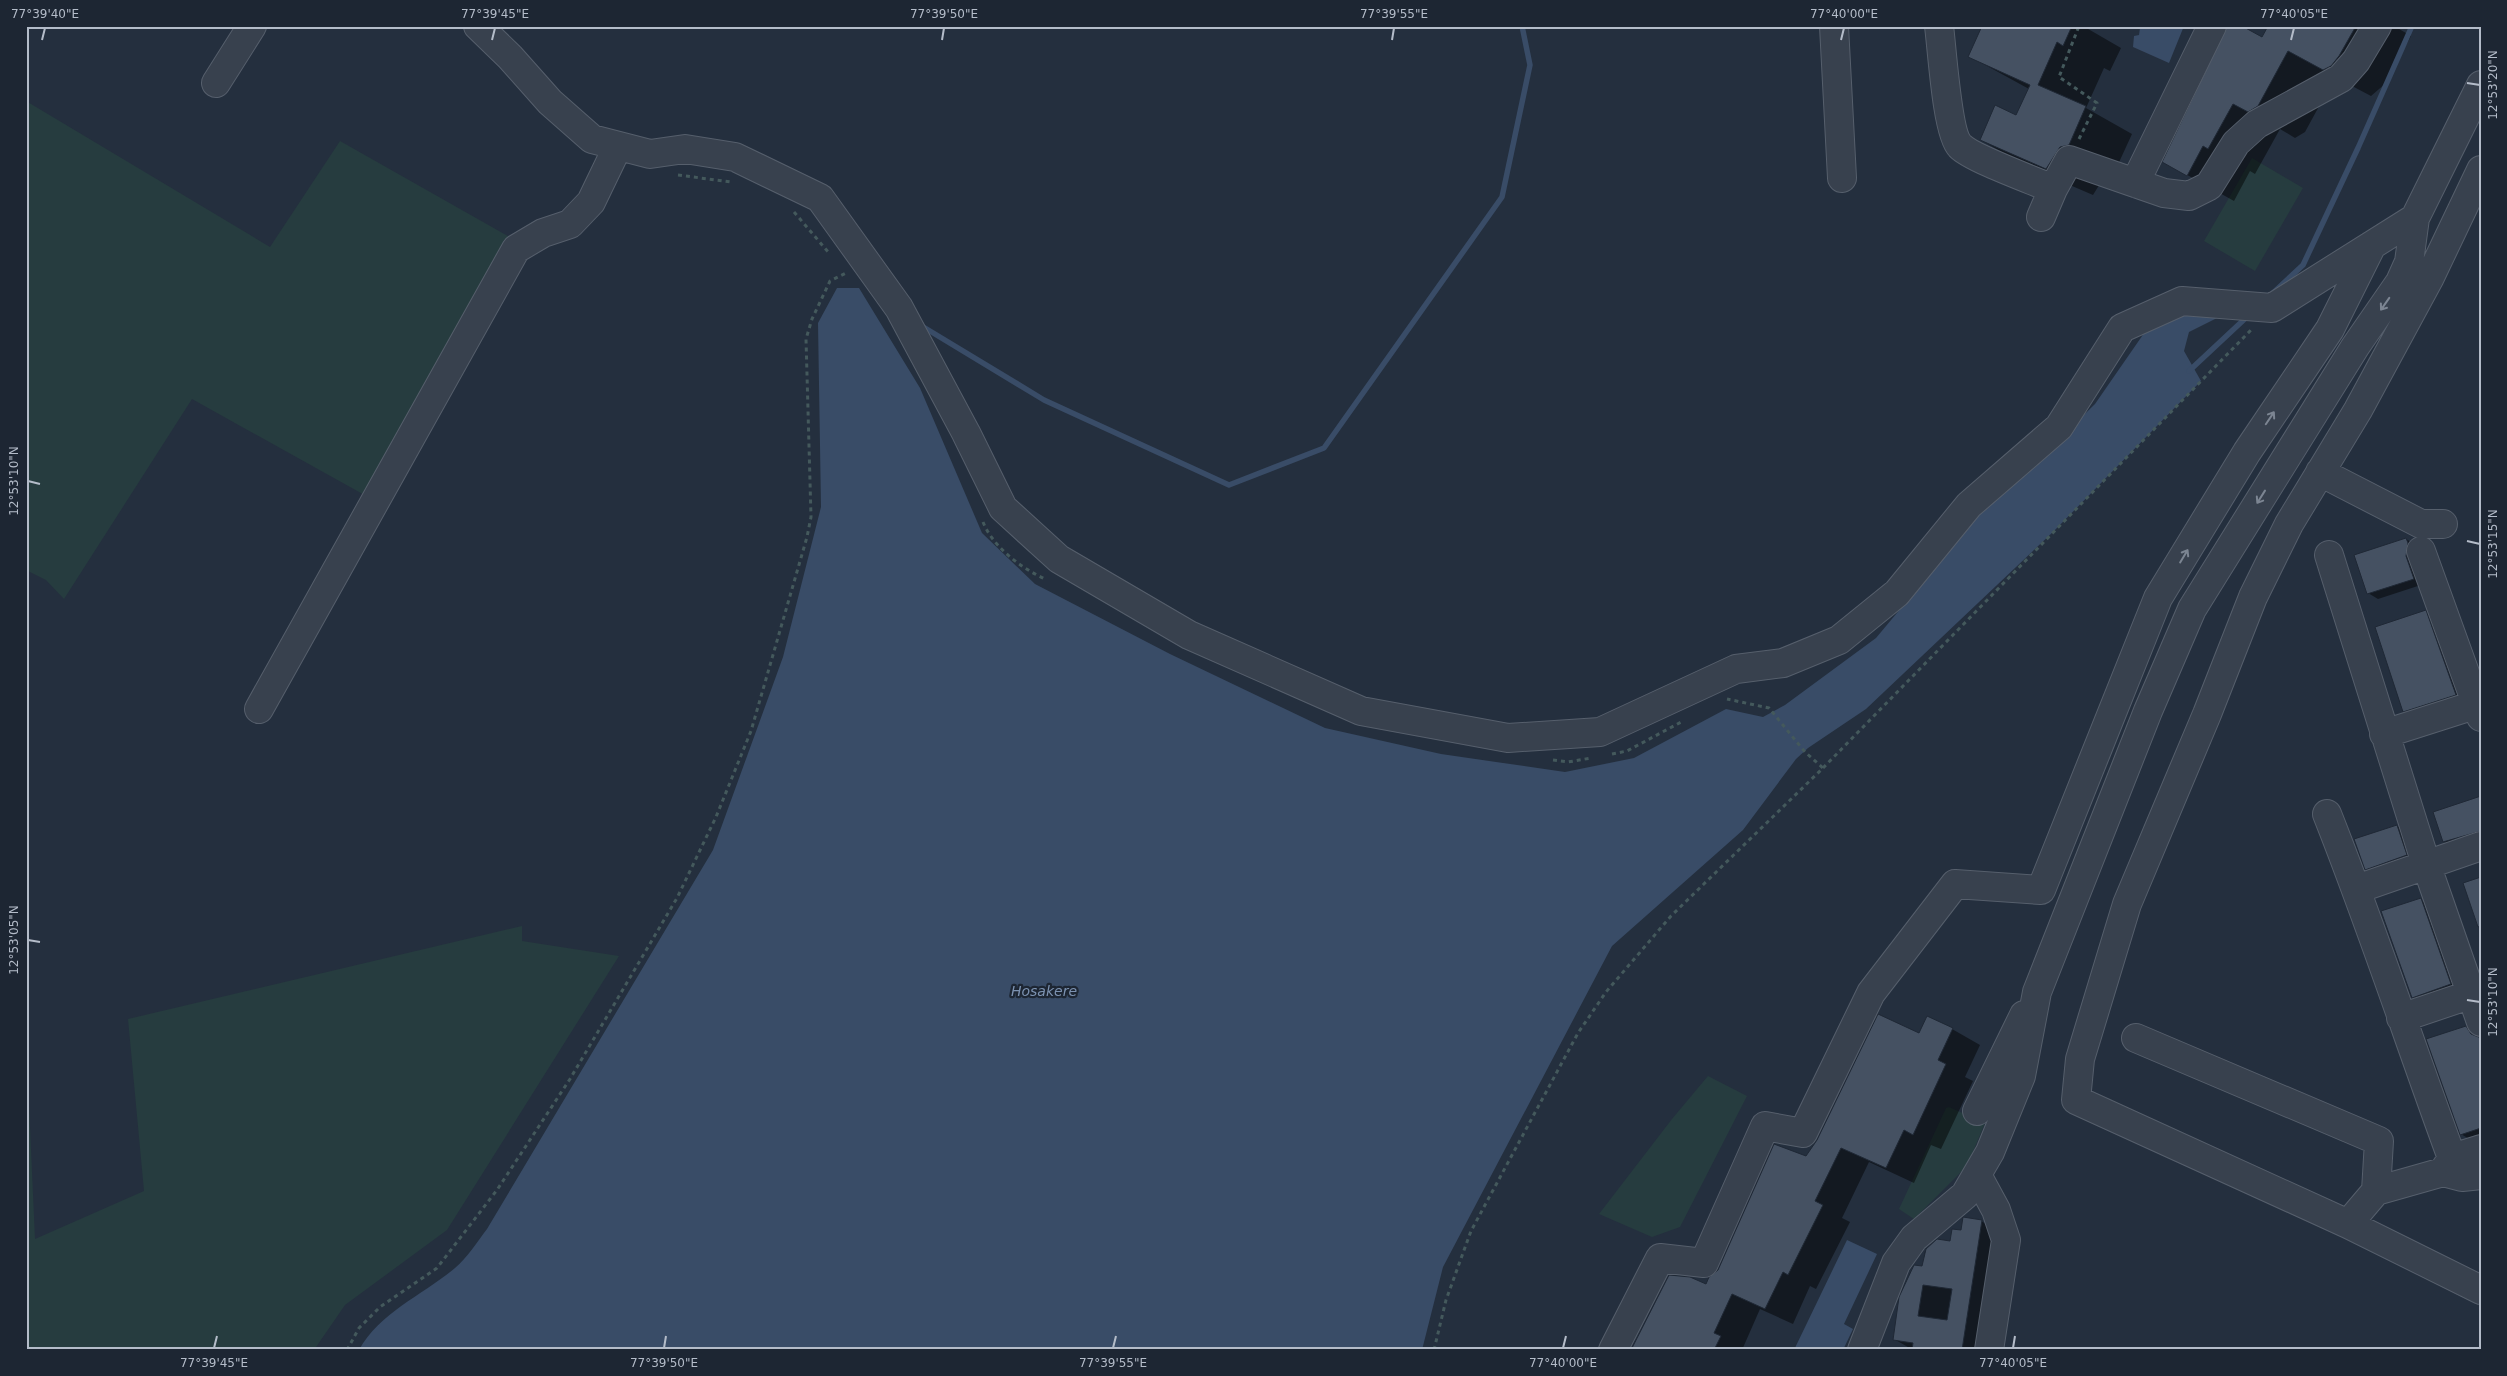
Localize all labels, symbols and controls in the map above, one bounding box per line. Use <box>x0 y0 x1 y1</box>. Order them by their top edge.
text: 77°39'40"E <box>11 7 79 21</box>
text: 77°39'45"E <box>461 7 529 21</box>
text: 77°39'50"E <box>910 7 978 21</box>
text: 77°39'55"E <box>1360 7 1428 21</box>
text: 77°40'00"E <box>1810 7 1878 21</box>
text: 77°40'05"E <box>2260 7 2328 21</box>
text: 12°53'20"N <box>2486 50 2500 120</box>
one-way arrow <box>2380 297 2390 311</box>
one-way arrow <box>2265 412 2275 426</box>
text: 12°53'10"N <box>7 446 21 516</box>
one-way arrow <box>2255 490 2266 504</box>
text: 12°53'15"N <box>2486 509 2500 579</box>
one-way arrow <box>2179 550 2189 564</box>
text: 12°53'05"N <box>7 905 21 975</box>
text: 12°53'10"N <box>2486 967 2500 1037</box>
water label: Hosakere <box>1011 983 1077 999</box>
text: 77°39'45"E <box>180 1356 248 1370</box>
text: 77°39'50"E <box>630 1356 698 1370</box>
text: 77°39'55"E <box>1079 1356 1147 1370</box>
text: 77°40'00"E <box>1529 1356 1597 1370</box>
text: 77°40'05"E <box>1979 1356 2047 1370</box>

